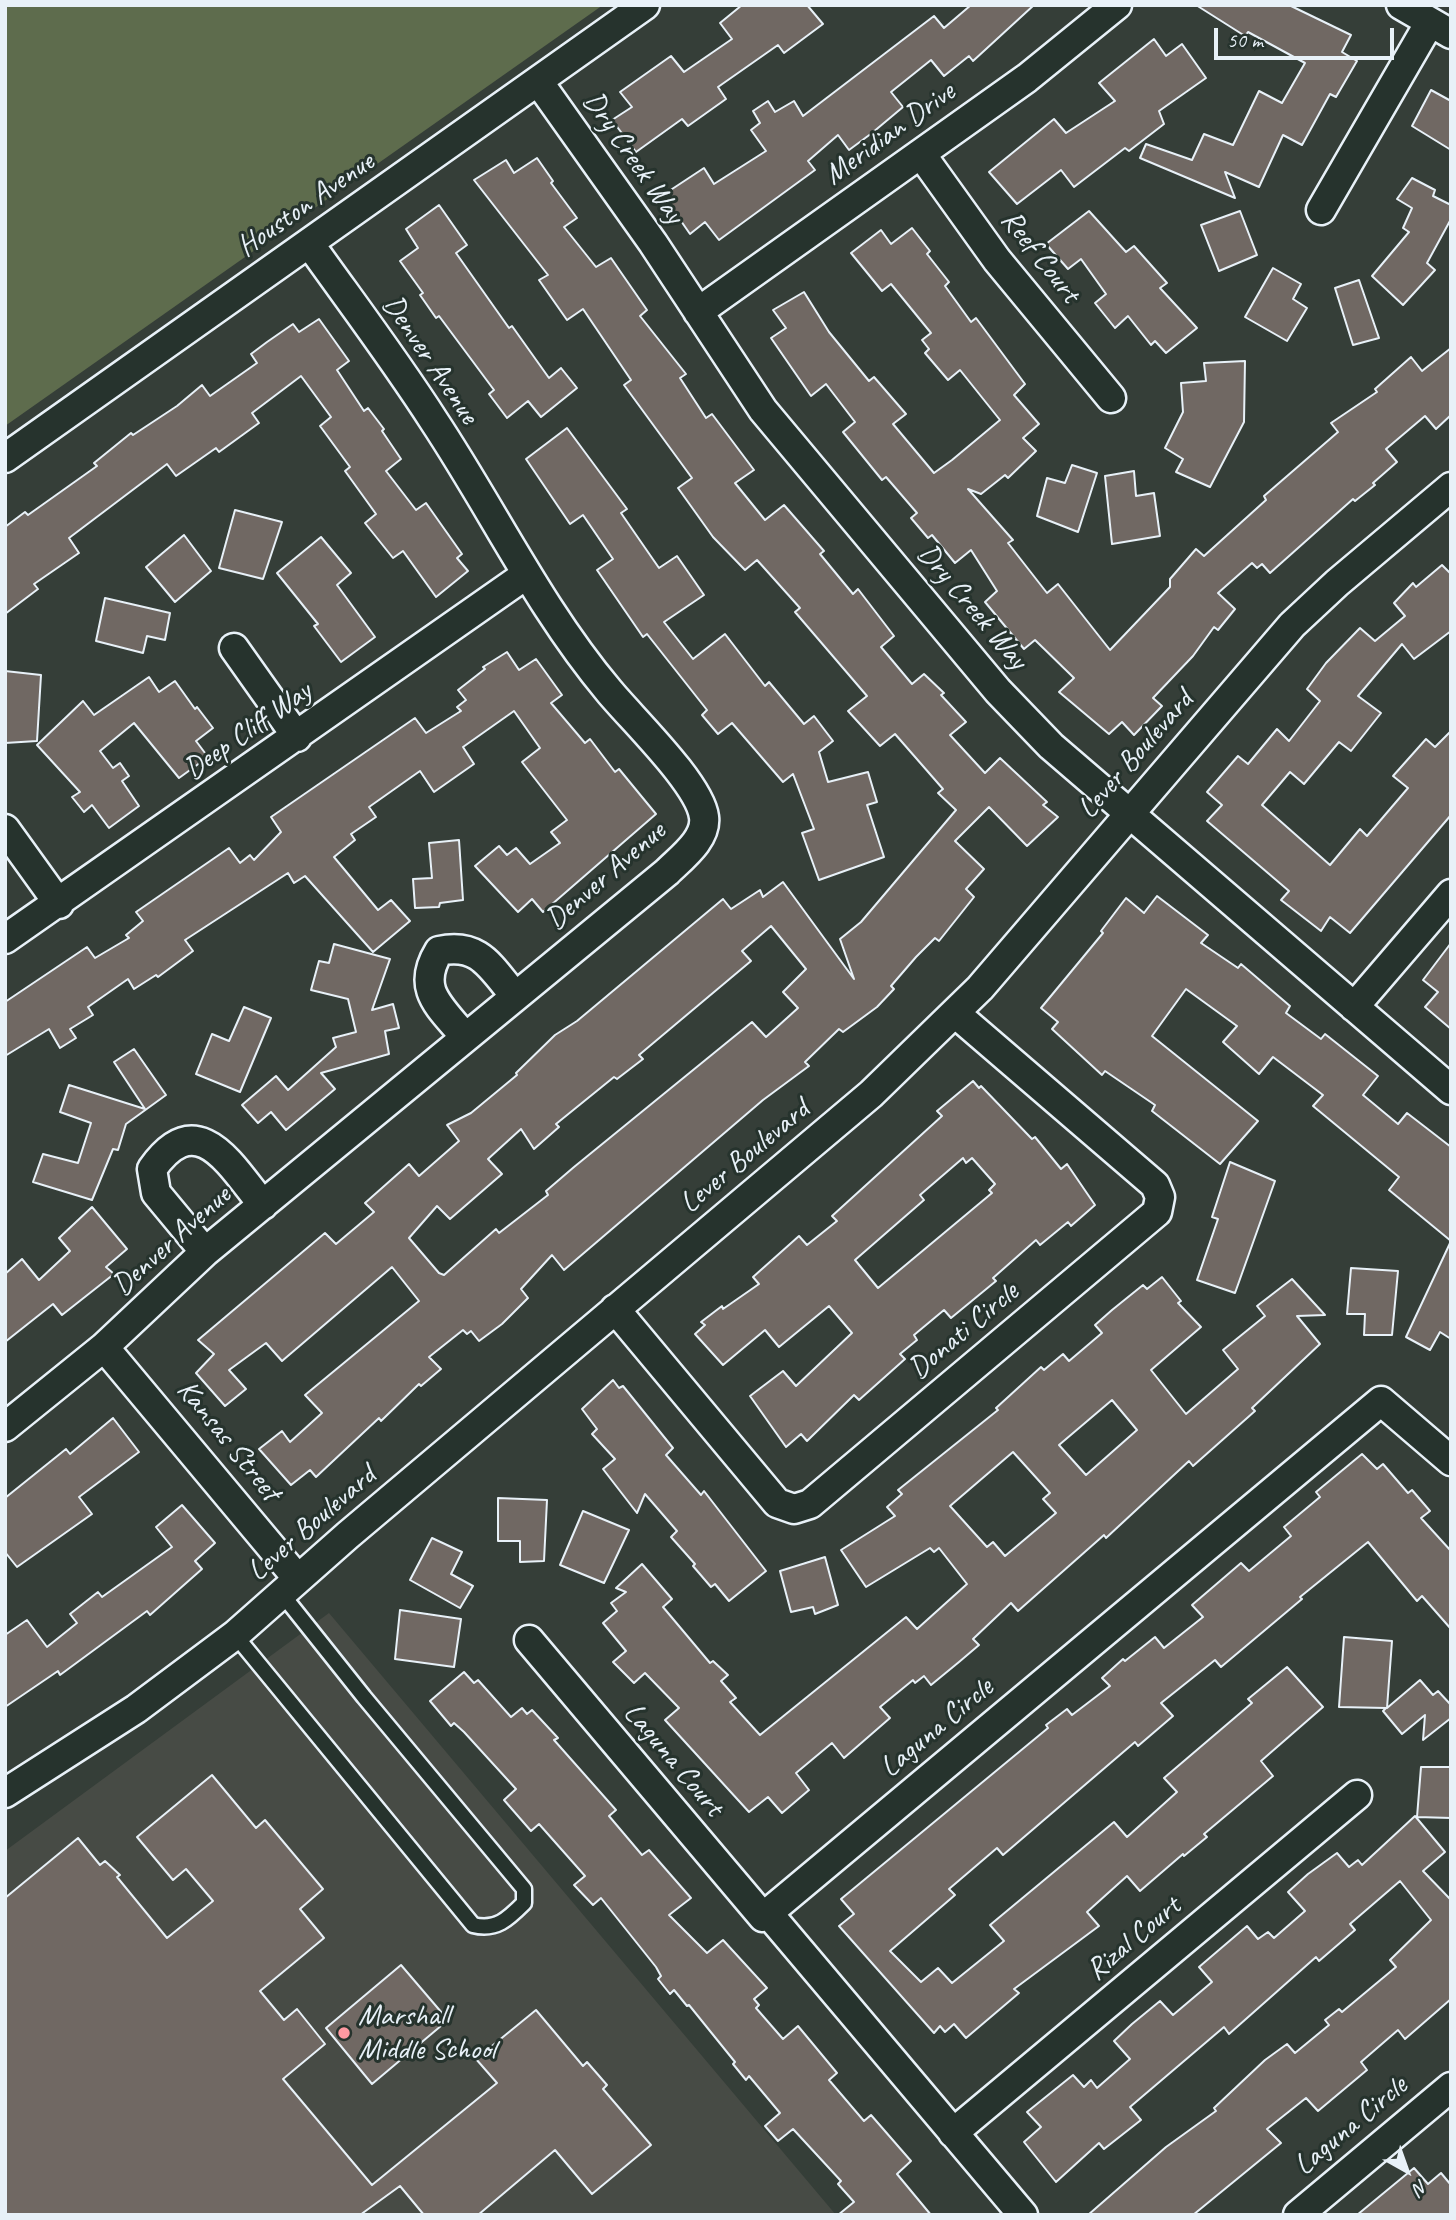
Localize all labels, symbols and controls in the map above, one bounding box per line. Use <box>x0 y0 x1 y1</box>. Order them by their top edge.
scale bar <box>1218 14 1398 58</box>
text: 50 m <box>1227 27 1263 53</box>
street label: Meridian Drive <box>818 74 962 194</box>
street label: Dry Creek Way <box>574 85 692 231</box>
street label: Houston Avenue <box>231 145 381 265</box>
street label: Reef Court <box>993 203 1087 311</box>
street label: Denver Avenue <box>374 289 486 431</box>
street label: Dry Creek Way <box>909 537 1035 677</box>
street label: Deep Cliff Way <box>177 674 319 788</box>
street label: Lever Boulevard <box>1071 684 1201 826</box>
street label: Denver Avenue <box>539 814 673 938</box>
street label: Lever Boulevard <box>673 1092 817 1222</box>
street label: Denver Avenue <box>105 1178 239 1304</box>
street label: Donati Circle <box>902 1275 1026 1387</box>
street label: Kansas Street <box>168 1373 288 1509</box>
street label: Lever Boulevard <box>241 1459 383 1589</box>
street label: Laguna Circle <box>873 1670 1001 1786</box>
street label: Laguna Court <box>615 1696 731 1824</box>
street label: Rizal Court <box>1079 1889 1189 1989</box>
place label: Marshall Middle School <box>358 1998 496 2068</box>
marker: Marshall Middle School <box>336 2025 352 2041</box>
street label: Laguna Circle <box>1287 2068 1415 2184</box>
north arrow <box>1372 2136 1442 2206</box>
text: N <box>1408 2174 1433 2200</box>

